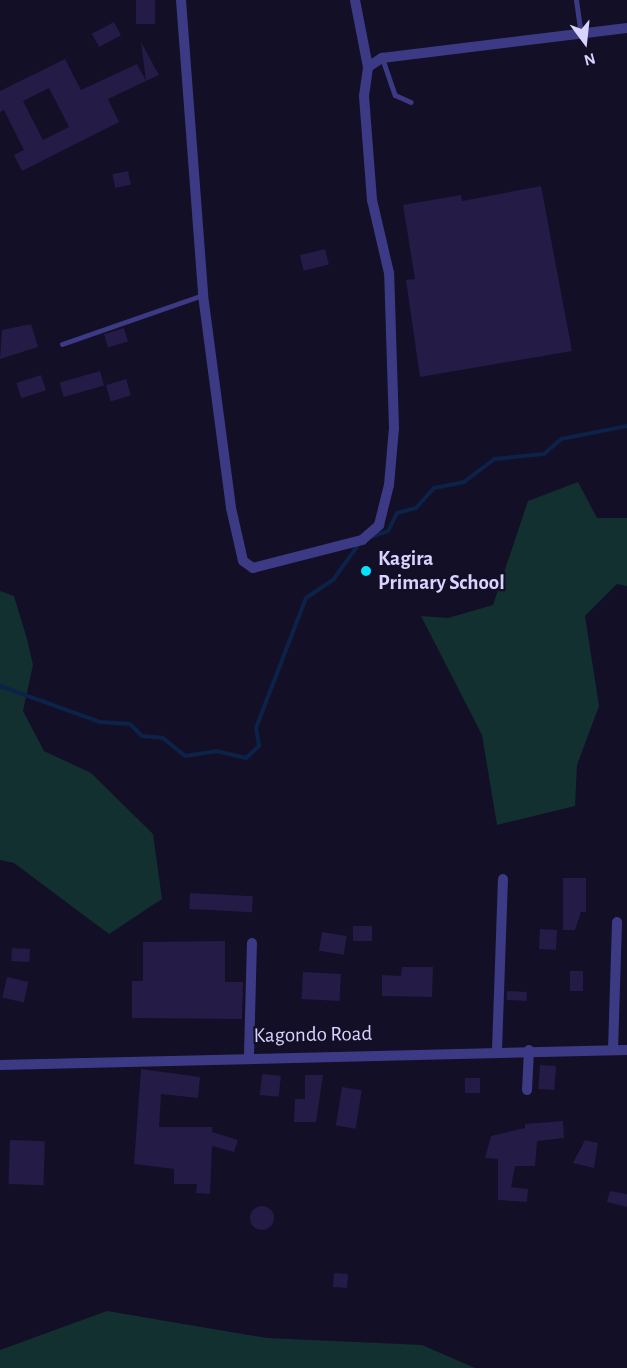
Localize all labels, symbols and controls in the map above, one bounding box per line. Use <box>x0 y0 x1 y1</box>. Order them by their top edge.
north arrow <box>555 12 615 72</box>
text: N <box>582 50 597 69</box>
place label: Kagira Primary School <box>378 546 505 596</box>
marker: Kagira Primary School <box>359 564 373 578</box>
street label: Kagondo Road <box>254 1021 372 1049</box>

